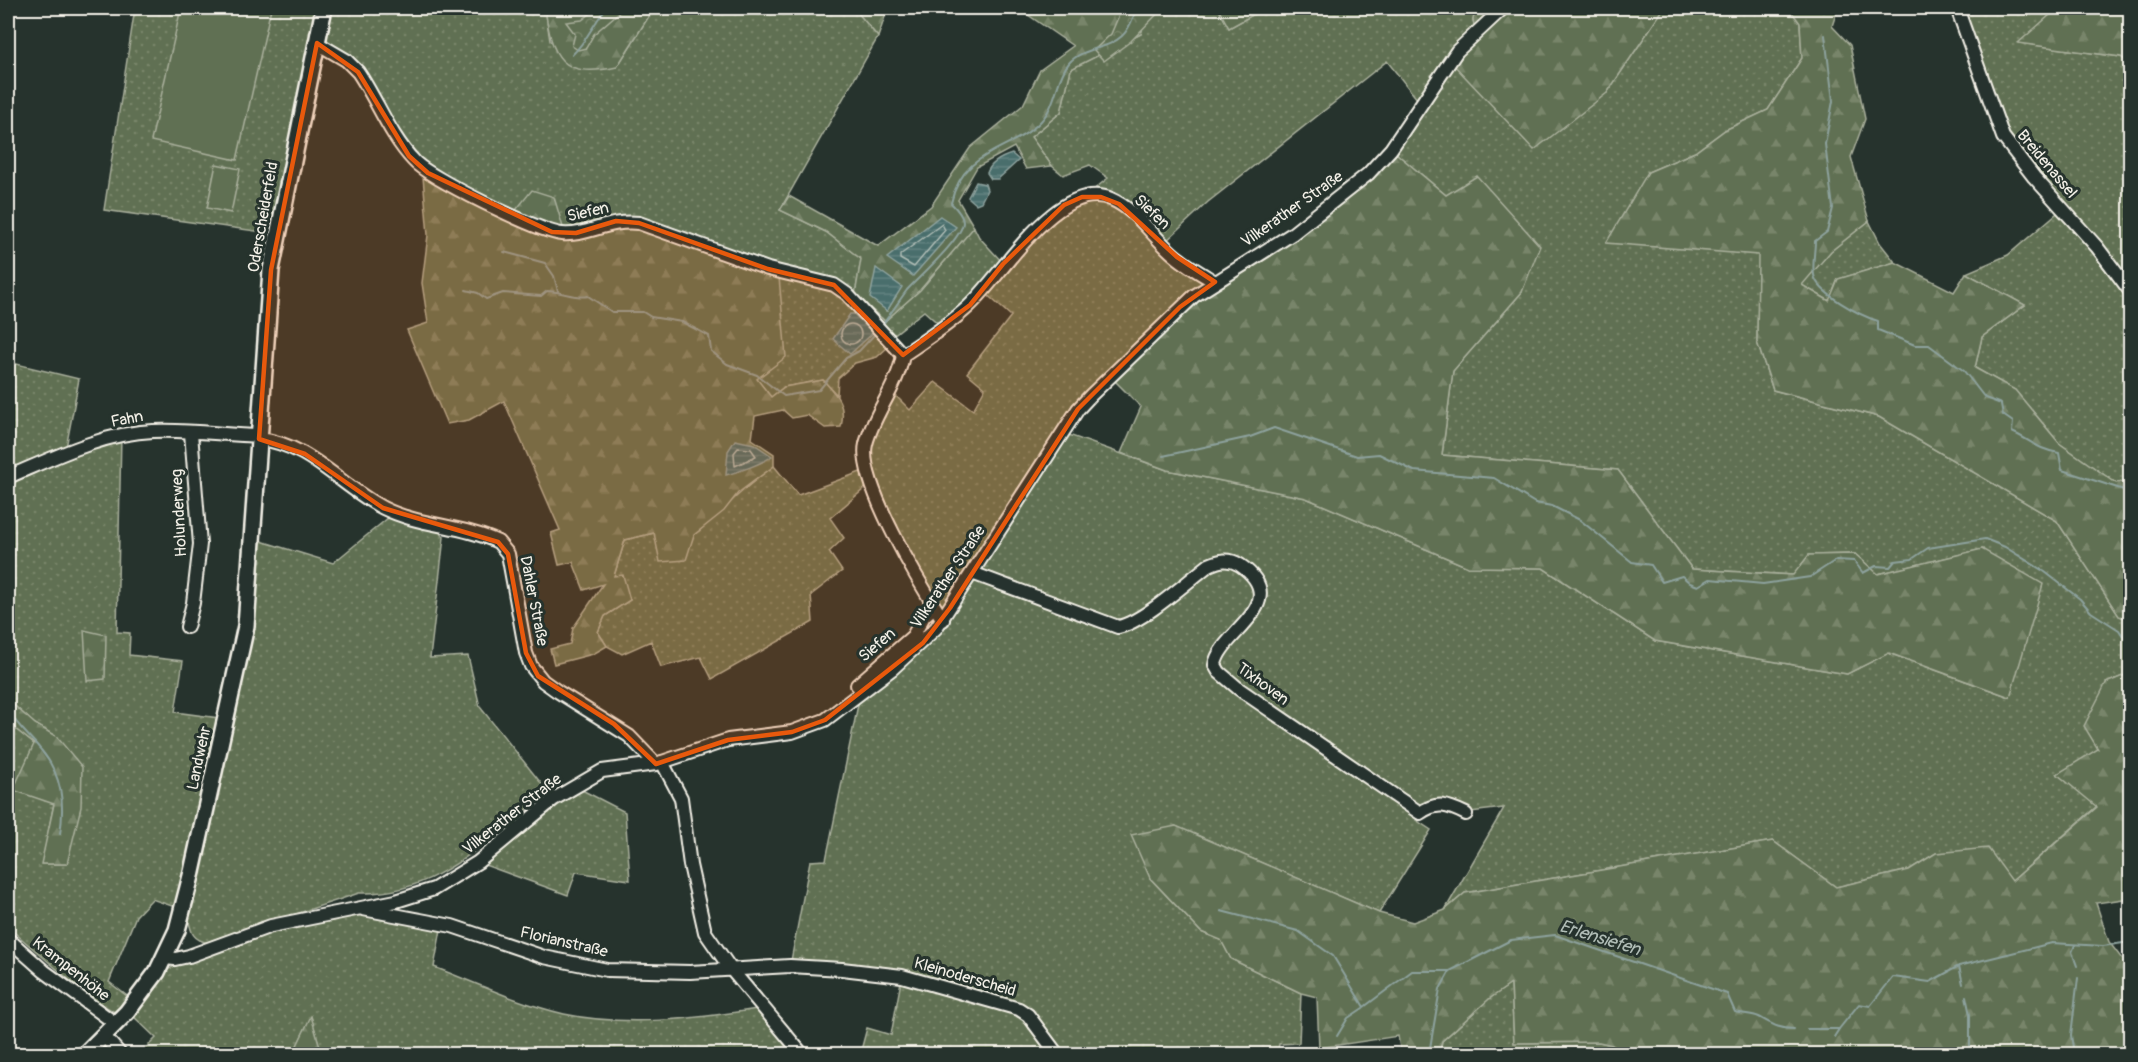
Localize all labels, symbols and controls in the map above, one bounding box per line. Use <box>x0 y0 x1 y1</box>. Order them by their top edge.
street label: Breidenassel <box>2013 126 2081 202</box>
street label: Oderscheiderfeld <box>243 160 283 274</box>
street label: Vilkerather Straße <box>1237 166 1347 252</box>
street label: Siefen <box>1130 190 1174 234</box>
street label: Siefen <box>565 198 611 226</box>
street label: Fahn <box>109 406 145 432</box>
street label: Holunderweg <box>167 469 191 557</box>
street label: Vilkerather Straße <box>906 522 990 632</box>
street label: Dahler Straße <box>515 554 553 648</box>
street label: Siefen <box>855 624 899 666</box>
street label: Tixhoven <box>1233 658 1293 710</box>
street label: Landwehr <box>182 724 216 792</box>
street label: Vilkerather Straße <box>459 769 566 859</box>
water label: Erlensiefen <box>1557 915 1644 961</box>
street label: Florianstraße <box>518 922 610 962</box>
street label: Krampenhöhe <box>28 933 114 1006</box>
street label: Kleinoderscheid <box>912 953 1018 1001</box>

